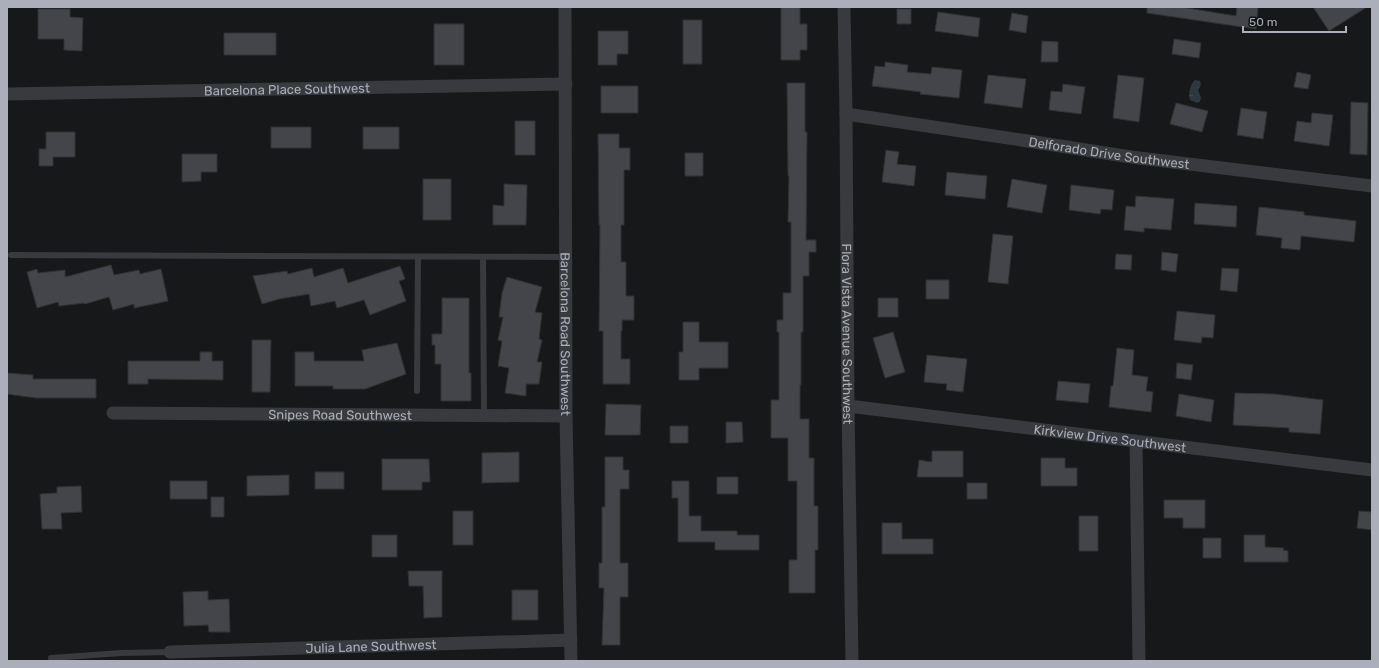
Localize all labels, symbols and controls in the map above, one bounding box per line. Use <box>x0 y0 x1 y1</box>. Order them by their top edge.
scale bar <box>1243 8 1346 34</box>
text: 50 m <box>1249 15 1277 29</box>
street label: Barcelona Place Southwest <box>204 81 370 98</box>
street label: Delforado Drive Southwest <box>1028 134 1190 172</box>
street label: Flora Vista Avenue Southwest <box>839 244 855 425</box>
street label: Barcelona Road Southwest <box>558 252 573 416</box>
street label: Snipes Road Southwest <box>268 407 412 423</box>
street label: Kirkview Drive Southwest <box>1033 422 1187 455</box>
street label: Julia Lane Southwest <box>305 637 437 656</box>

